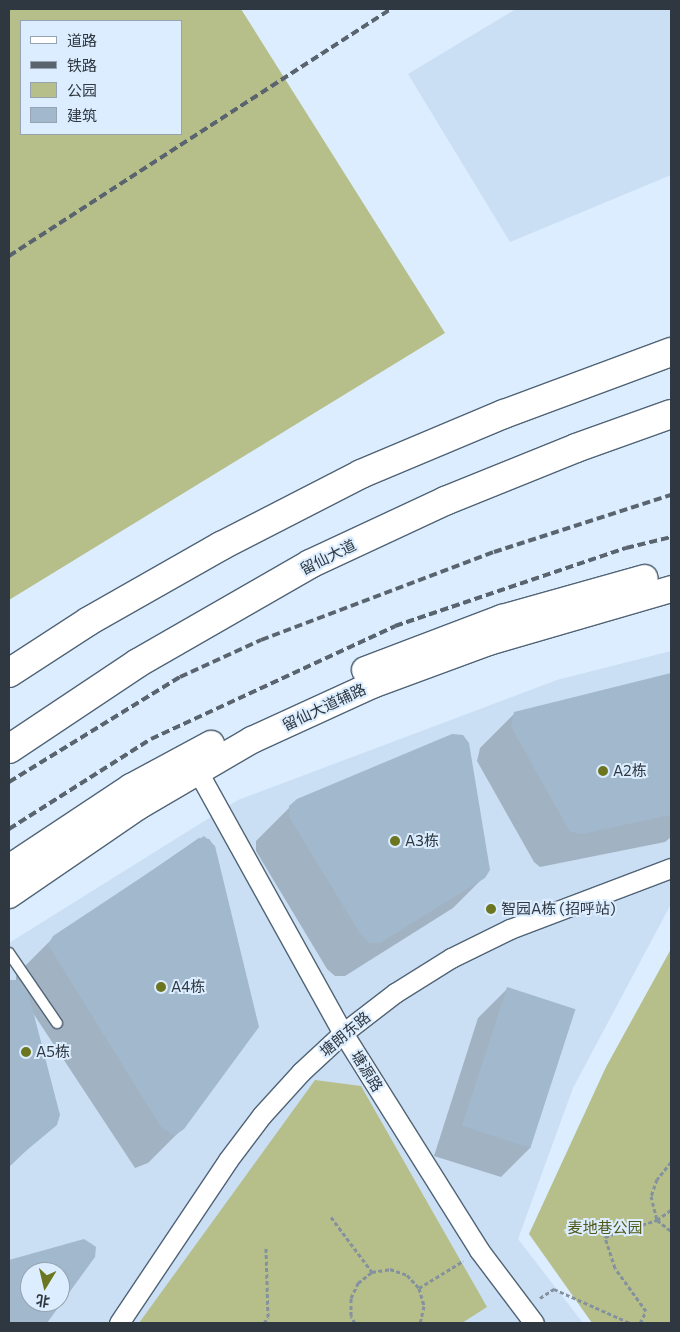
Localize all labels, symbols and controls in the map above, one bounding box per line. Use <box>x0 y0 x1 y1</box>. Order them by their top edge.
legend <box>20 20 182 135</box>
text: 道路 <box>67 31 97 49</box>
text: 铁路 <box>67 56 97 74</box>
text: 公园 <box>67 81 97 99</box>
text: 建筑 <box>67 106 97 124</box>
street label: 留仙大道 <box>297 536 359 578</box>
street label: 留仙大道辅路 <box>279 680 369 734</box>
place label: A2栋 <box>613 762 647 780</box>
marker: A2栋 <box>597 765 609 777</box>
place label: A3栋 <box>405 832 439 850</box>
marker: A3栋 <box>389 835 401 847</box>
place label: 智园A栋 (招呼站) <box>501 900 616 918</box>
marker: 智园A栋 (招呼站) <box>485 903 497 915</box>
place label: A4栋 <box>171 978 205 996</box>
marker: A4栋 <box>155 981 167 993</box>
street label: 塘朗东路 <box>316 1008 374 1060</box>
place label: A5栋 <box>36 1043 70 1061</box>
marker: A5栋 <box>20 1046 32 1058</box>
street label: 塘源路 <box>347 1047 387 1095</box>
park label: 麦地巷公园 <box>568 1219 642 1237</box>
north arrow <box>20 1262 70 1312</box>
text: 北 <box>34 1292 51 1311</box>

